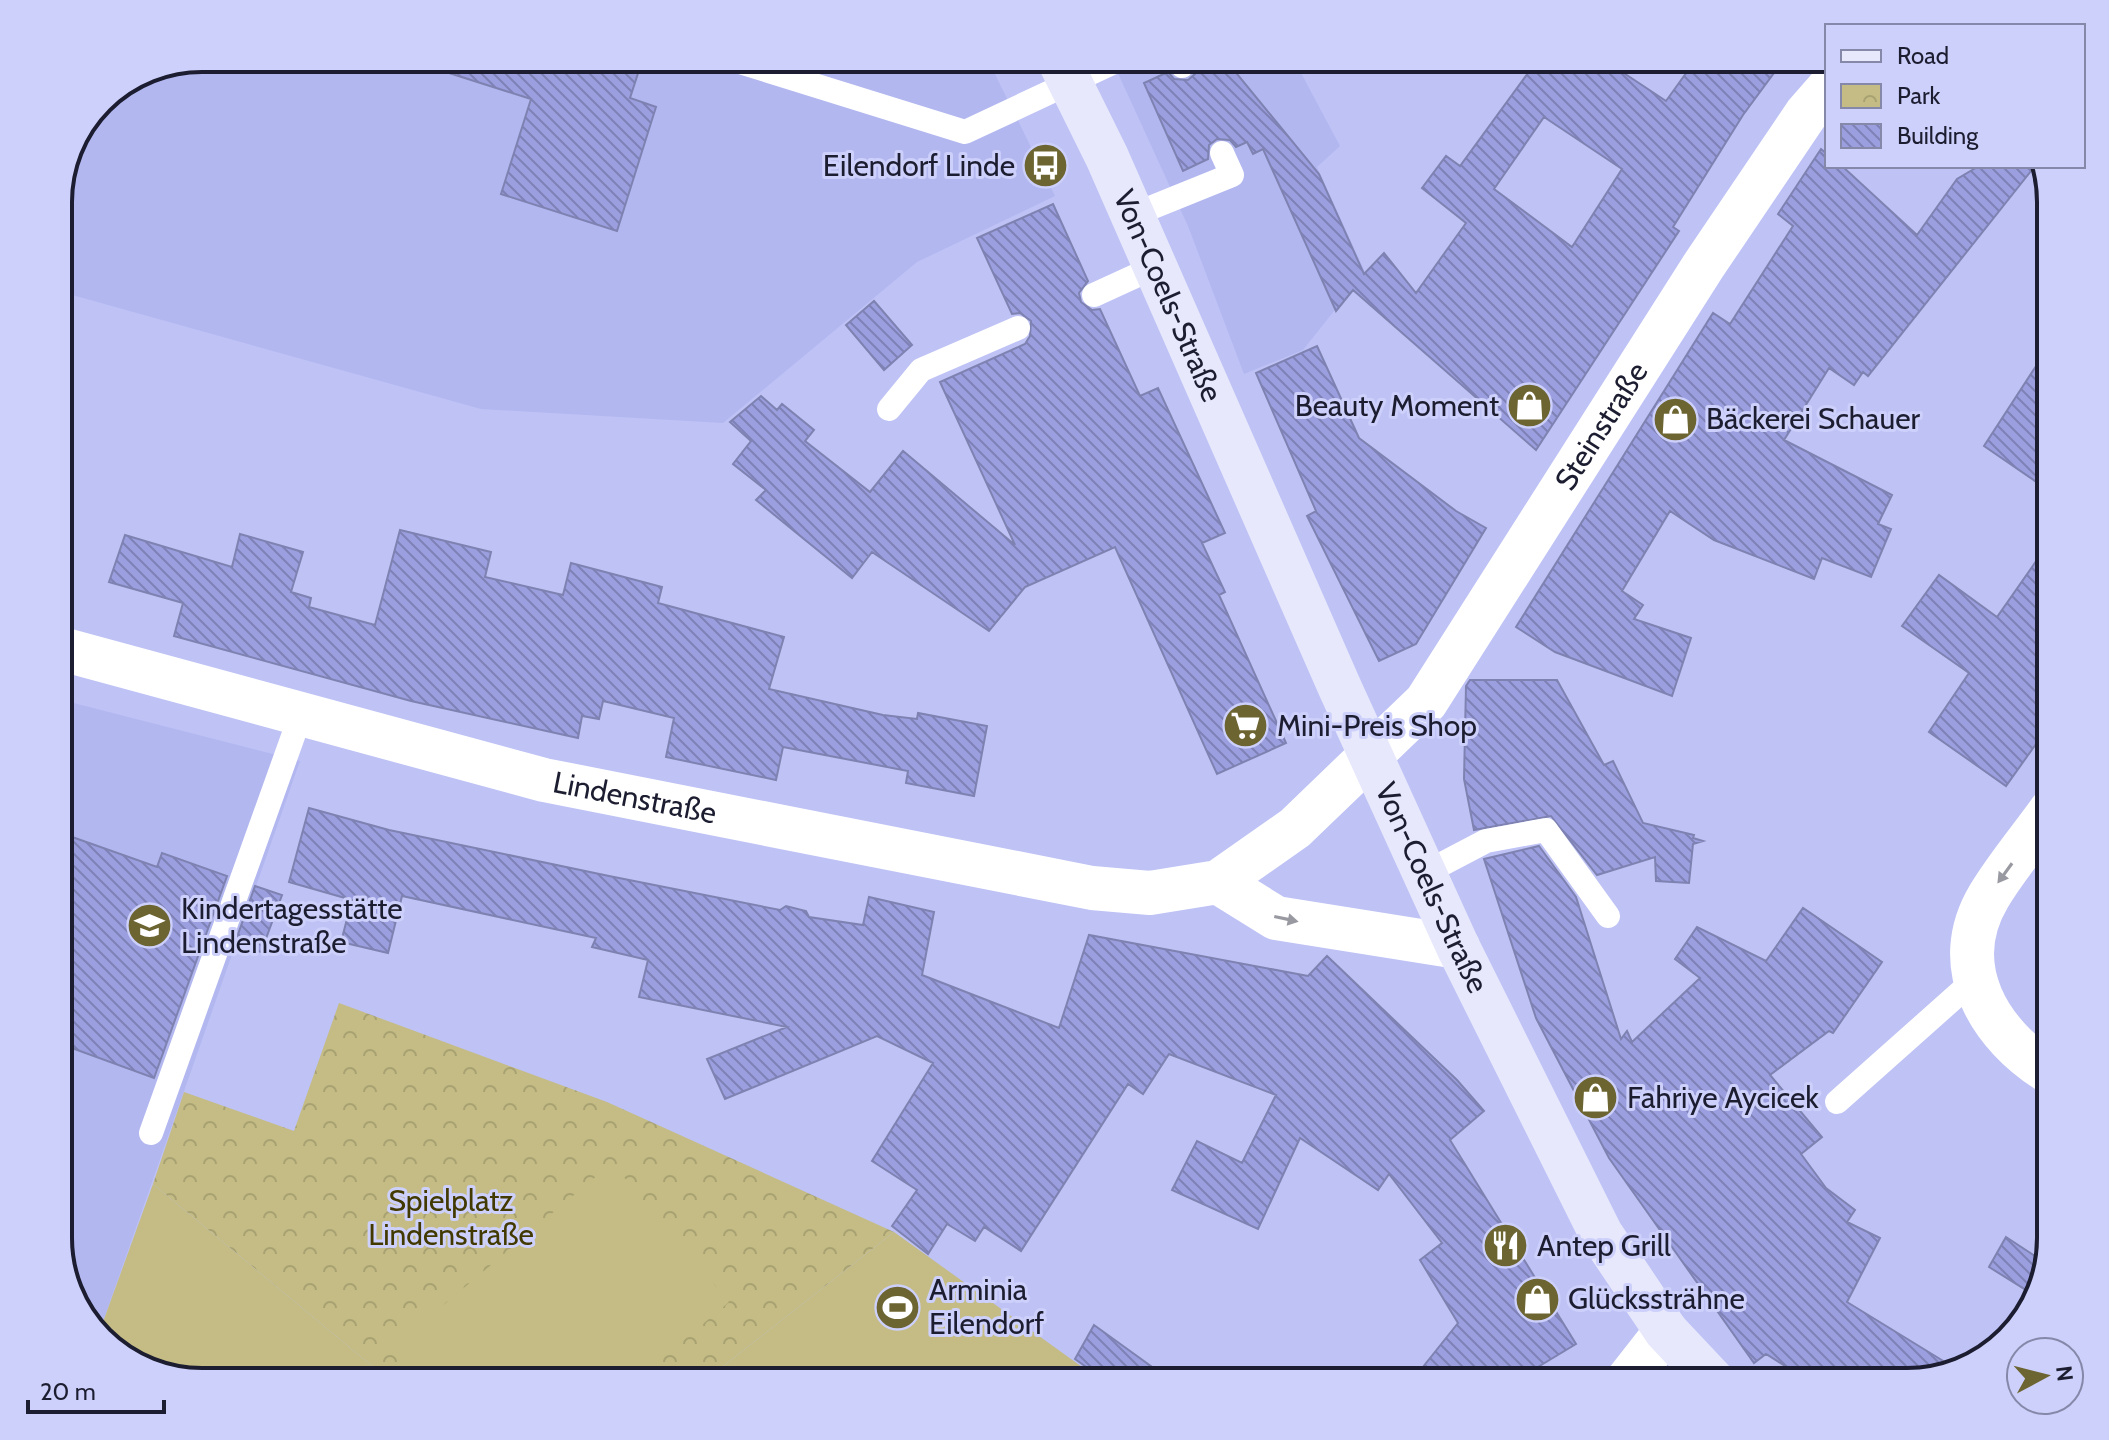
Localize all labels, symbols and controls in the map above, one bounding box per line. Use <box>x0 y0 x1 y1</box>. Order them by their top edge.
legend <box>1825 24 2085 168</box>
text: Road <box>1897 41 1949 70</box>
text: Park <box>1897 81 1940 110</box>
text: Building <box>1897 121 1979 150</box>
bus stop icon: Eilendorf Linde <box>1022 142 1070 190</box>
place label: Eilendorf Linde <box>823 147 1015 184</box>
street label: Von-Coels-Straße <box>1106 184 1231 407</box>
street label: Steinstraße <box>1547 355 1655 497</box>
shop icon: Beauty Moment <box>1506 382 1554 430</box>
place label: Beauty Moment <box>1295 387 1499 424</box>
shop icon: Bäckerei Schauer <box>1651 395 1699 443</box>
place label: Bäckerei Schauer <box>1706 400 1921 437</box>
supermarket icon: Mini-Preis Shop <box>1222 702 1270 750</box>
place label: Mini-Preis Shop <box>1277 707 1477 744</box>
street label: Lindenstraße <box>550 763 720 832</box>
street label: Von-Coels-Straße <box>1367 776 1497 999</box>
one-way arrow <box>1998 863 2013 884</box>
place label: Kindertagesstätte Lindenstraße <box>181 890 403 961</box>
school or university icon: Kindertagesstätte Lindenstraße <box>126 902 174 950</box>
one-way arrow <box>1274 913 1299 925</box>
shop icon: Fahriye Aycicek <box>1572 1074 1620 1122</box>
place label: Fahriye Aycicek <box>1627 1079 1819 1116</box>
park label: Spielplatz Lindenstraße <box>368 1182 534 1253</box>
restaurant icon: Antep Grill <box>1482 1222 1530 1270</box>
place label: Antep Grill <box>1537 1227 1671 1264</box>
place label: Arminia Eilendorf <box>929 1271 1044 1342</box>
shop icon: Glückssträhne <box>1513 1275 1561 1323</box>
place label: Glückssträhne <box>1568 1280 1745 1317</box>
sports icon: Arminia Eilendorf <box>874 1283 922 1331</box>
north arrow <box>2005 1336 2085 1416</box>
scale bar <box>28 1364 164 1414</box>
text: N <box>2050 1364 2079 1383</box>
text: 20 m <box>40 1377 96 1406</box>

